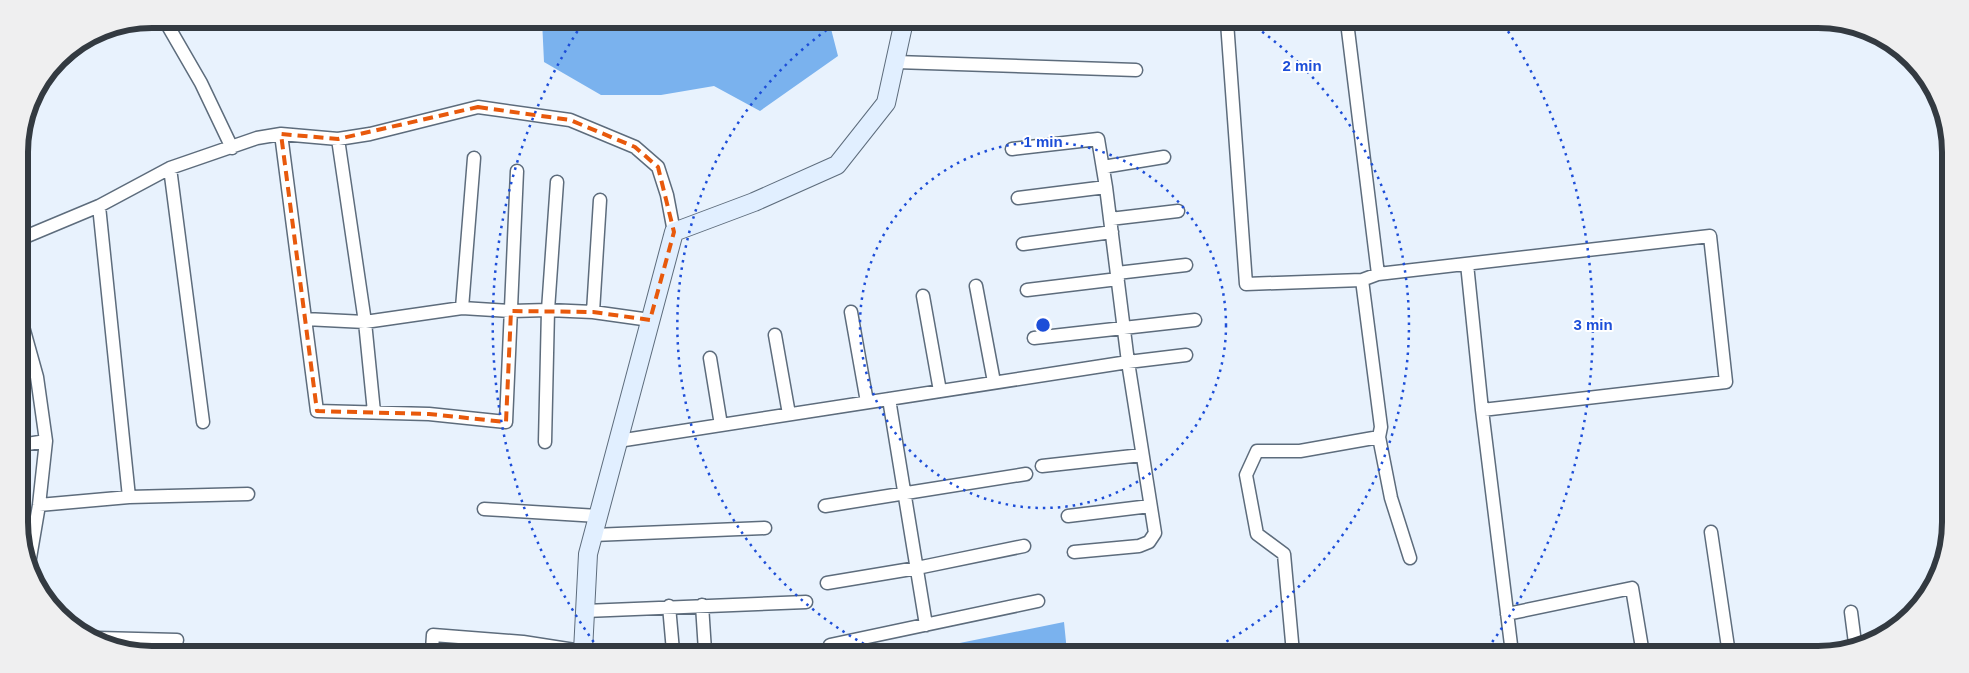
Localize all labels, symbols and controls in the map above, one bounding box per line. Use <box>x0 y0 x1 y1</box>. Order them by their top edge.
text: 2 min <box>1282 57 1322 74</box>
text: 1 min <box>1023 133 1063 150</box>
centre of rings <box>1034 316 1052 334</box>
text: 3 min <box>1573 316 1613 333</box>

